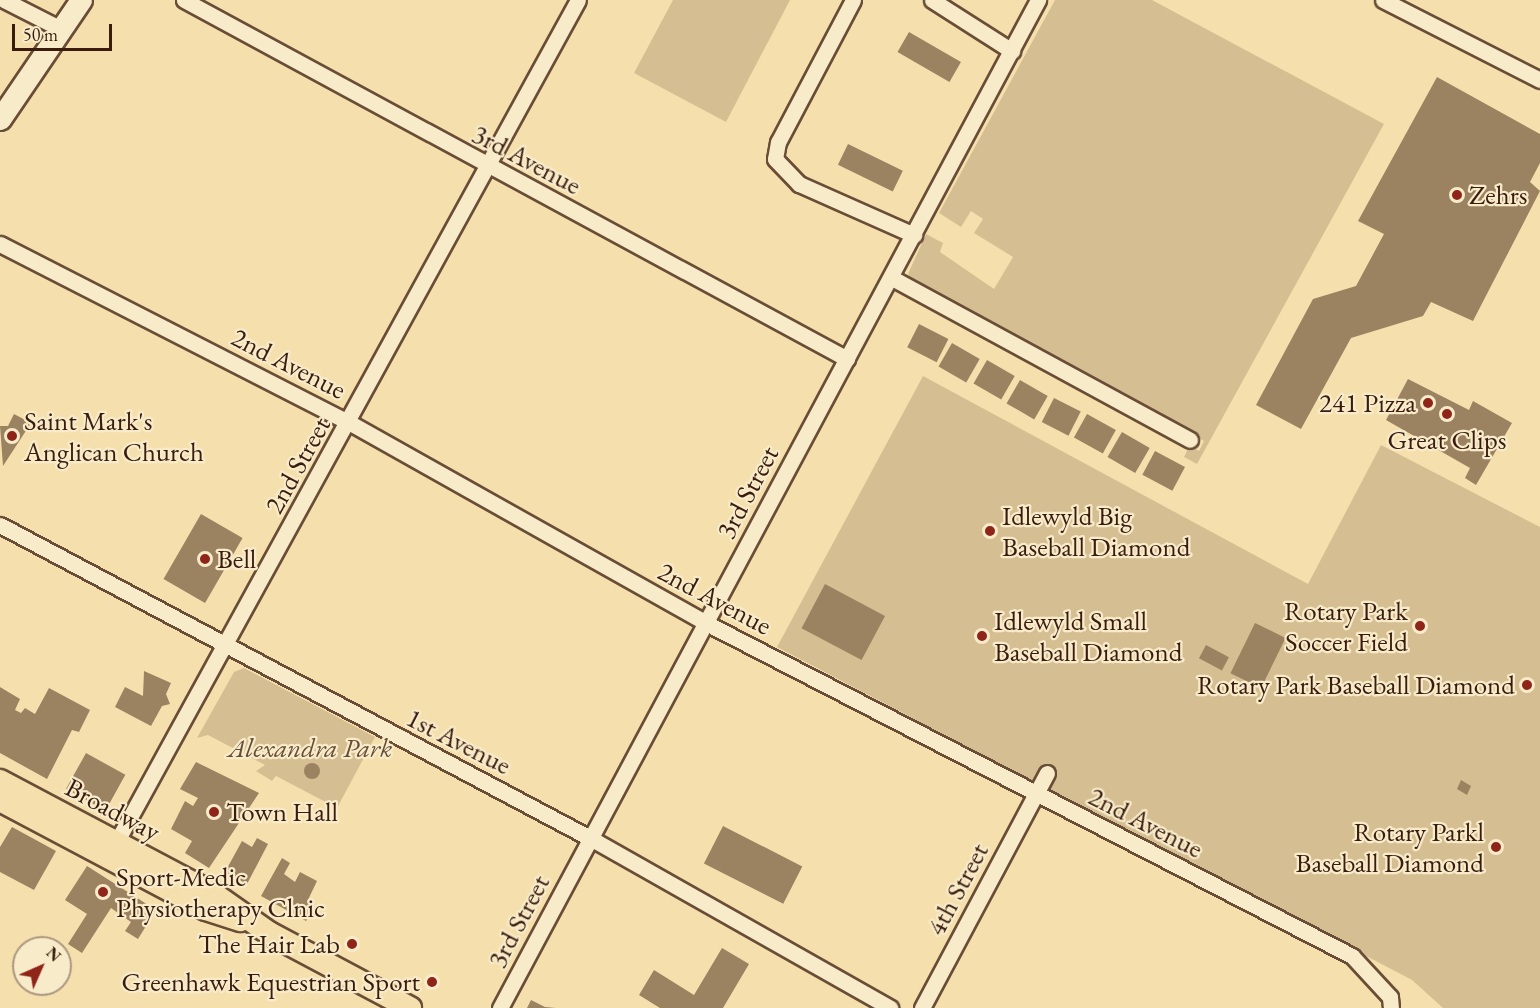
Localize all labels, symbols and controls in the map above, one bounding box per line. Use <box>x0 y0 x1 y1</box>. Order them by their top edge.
scale bar <box>15 12 116 50</box>
text: 50 m <box>23 23 58 46</box>
street label: 3rd Avenue <box>467 117 587 201</box>
place label: Zehrs <box>1469 179 1527 211</box>
marker: Zehrs <box>1450 188 1464 202</box>
street label: 2nd Avenue <box>227 320 351 406</box>
place label: 241 Pizza <box>1319 387 1416 419</box>
marker: 241 Pizza <box>1421 396 1435 410</box>
place label: Saint Mark's Anglican Church <box>24 404 204 467</box>
marker: Great Clips <box>1440 407 1454 421</box>
street label: 2nd Street <box>257 411 337 519</box>
place label: Great Clips <box>1388 424 1506 456</box>
marker: Saint Mark's Anglican Church <box>5 429 19 443</box>
street label: 3rd Street <box>709 440 785 544</box>
place label: Idlewyld Big Baseball Diamond <box>1002 499 1190 562</box>
marker: Idlewyld Big Baseball Diamond <box>983 524 997 538</box>
place label: Bell <box>217 543 256 575</box>
marker: Bell <box>198 552 212 566</box>
street label: 2nd Avenue <box>653 555 777 641</box>
place label: Rotary Park Soccer Field <box>1284 594 1408 657</box>
place label: Idlewyld Small Baseball Diamond <box>994 604 1182 667</box>
marker: Rotary Park Soccer Field <box>1413 619 1427 633</box>
marker: Idlewyld Small Baseball Diamond <box>975 629 989 643</box>
place label: Rotary Park Baseball Diamond <box>1197 669 1515 701</box>
marker: Rotary Park Baseball Diamond <box>1520 678 1534 692</box>
street label: 1st Avenue <box>401 701 517 781</box>
park label: Alexandra Park <box>228 732 392 764</box>
street label: Broadway <box>60 771 166 847</box>
street label: 2nd Avenue <box>1084 779 1208 865</box>
place label: Town Hall <box>226 796 338 828</box>
marker: Town Hall <box>207 805 221 819</box>
place label: Rotary Parkl Baseball Diamond <box>1296 815 1484 878</box>
street label: 4th Street <box>919 837 995 941</box>
marker: Rotary Parkl Baseball Diamond <box>1489 840 1503 854</box>
place label: Sport-Medic Physiotherapy Clnic <box>116 860 325 923</box>
street label: 3rd Street <box>480 869 556 973</box>
marker: Sport-Medic Physiotherapy Clnic <box>94 883 112 901</box>
place label: The Hair Lab <box>198 928 340 960</box>
north arrow <box>12 936 72 996</box>
marker: The Hair Lab <box>345 937 359 951</box>
text: N <box>42 942 66 966</box>
place label: Greenhawk Equestrian Sport <box>121 966 420 998</box>
marker: Greenhawk Equestrian Sport <box>425 975 439 989</box>

